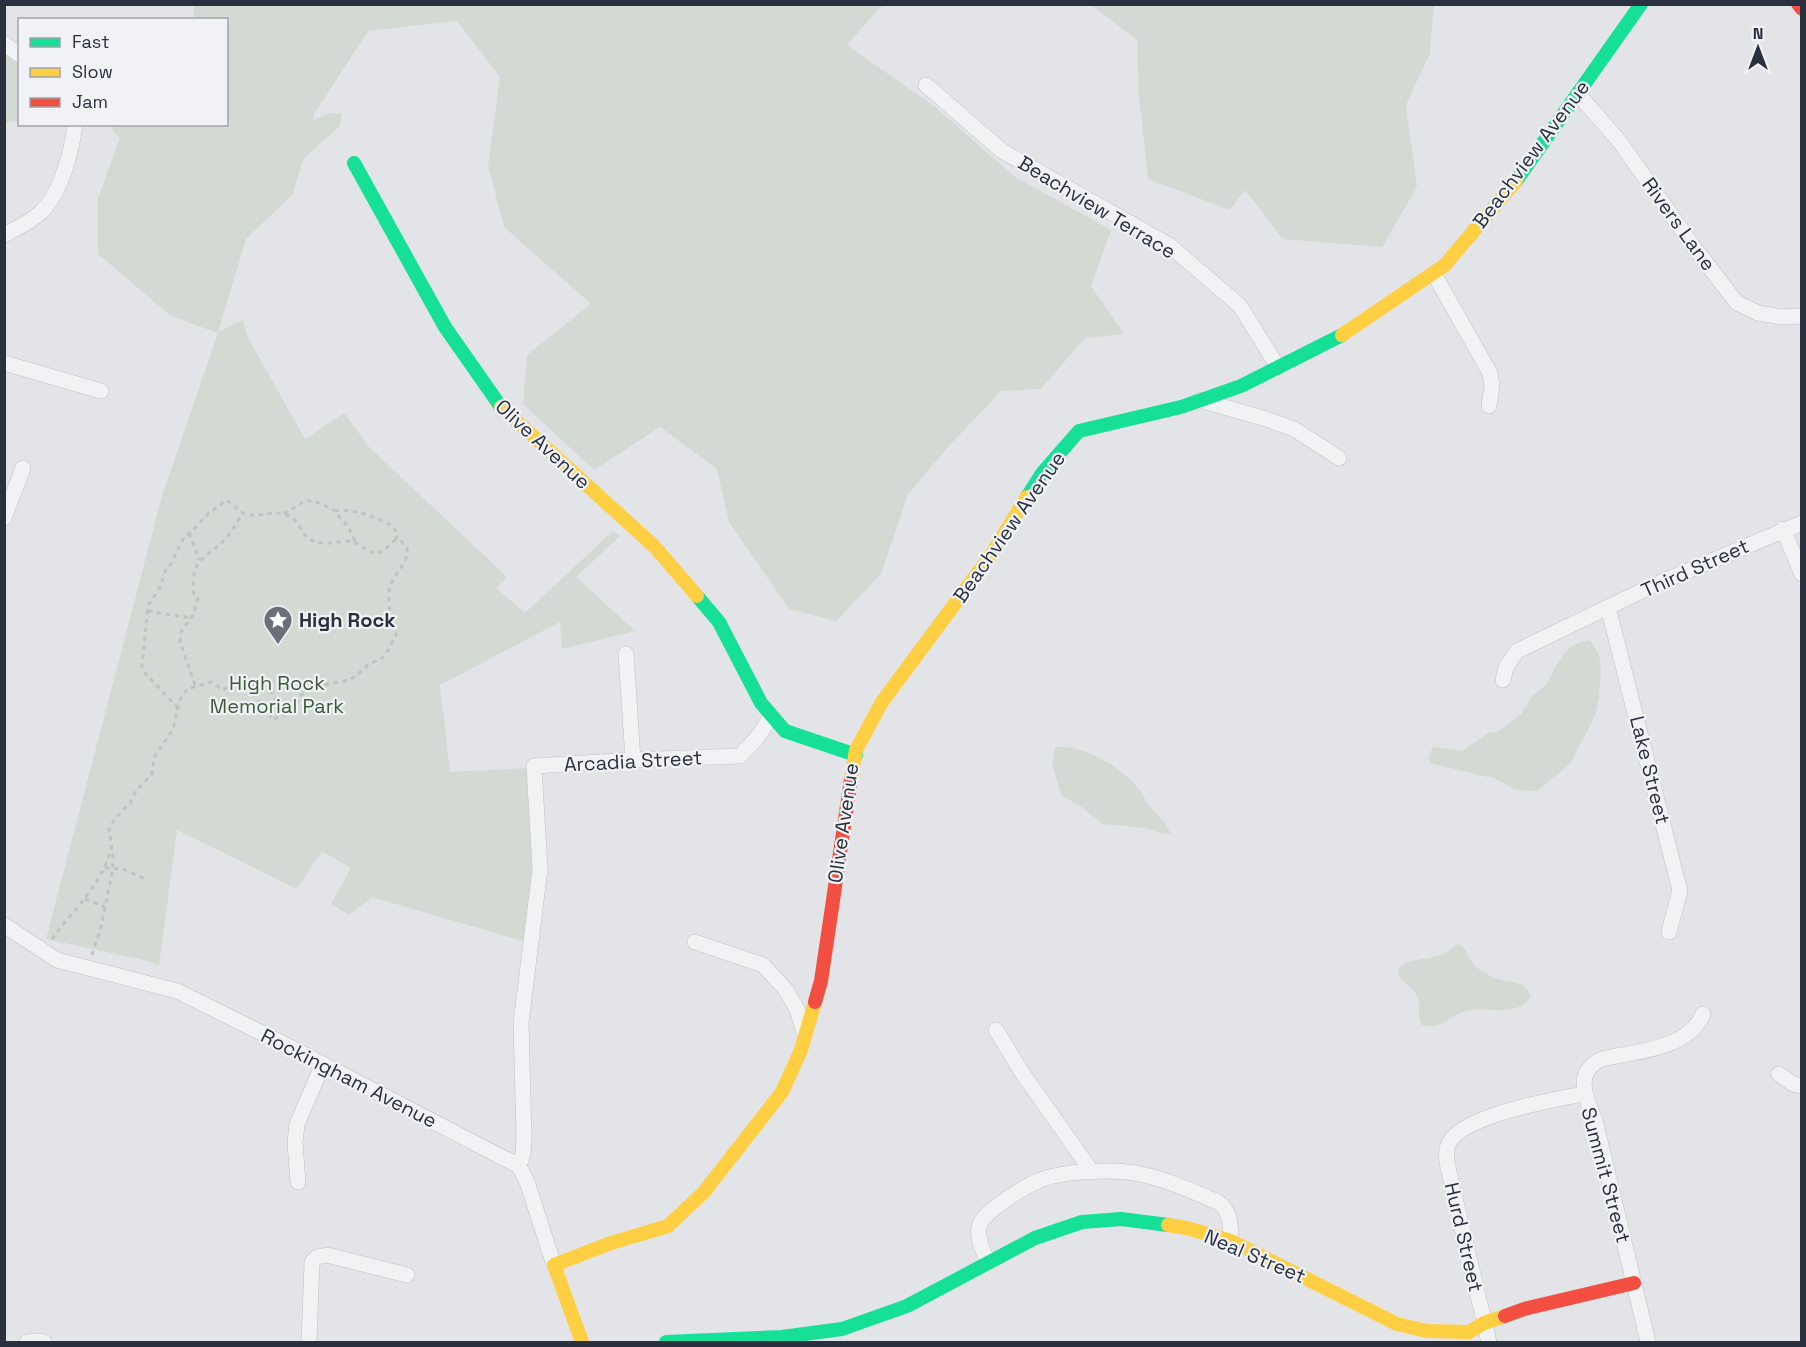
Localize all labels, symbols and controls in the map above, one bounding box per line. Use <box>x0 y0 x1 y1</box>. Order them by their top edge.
legend <box>18 18 228 126</box>
north arrow <box>1728 18 1788 78</box>
text: N <box>1753 23 1763 44</box>
text: Fast <box>72 30 109 53</box>
text: Slow <box>72 60 113 83</box>
street label: Beachview Avenue <box>1467 75 1595 233</box>
text: Jam <box>72 90 108 113</box>
street label: Beachview Terrace <box>1013 150 1181 264</box>
street label: Rivers Lane <box>1636 172 1722 276</box>
street label: Olive Avenue <box>490 393 596 495</box>
street label: Beachview Avenue <box>947 446 1071 608</box>
street label: Third Street <box>1637 533 1753 603</box>
place icon: High Rock <box>262 604 294 646</box>
place label: High Rock <box>299 607 395 633</box>
park label: High Rock Memorial Park <box>210 670 344 719</box>
street label: Lake Street <box>1624 713 1676 827</box>
street label: Arcadia Street <box>563 744 703 778</box>
street label: Olive Avenue <box>822 761 864 885</box>
street label: Rockingham Avenue <box>257 1022 441 1134</box>
street label: Summit Street <box>1575 1104 1637 1246</box>
street label: Hurd Street <box>1439 1180 1489 1294</box>
street label: Neal Street <box>1200 1223 1310 1289</box>

